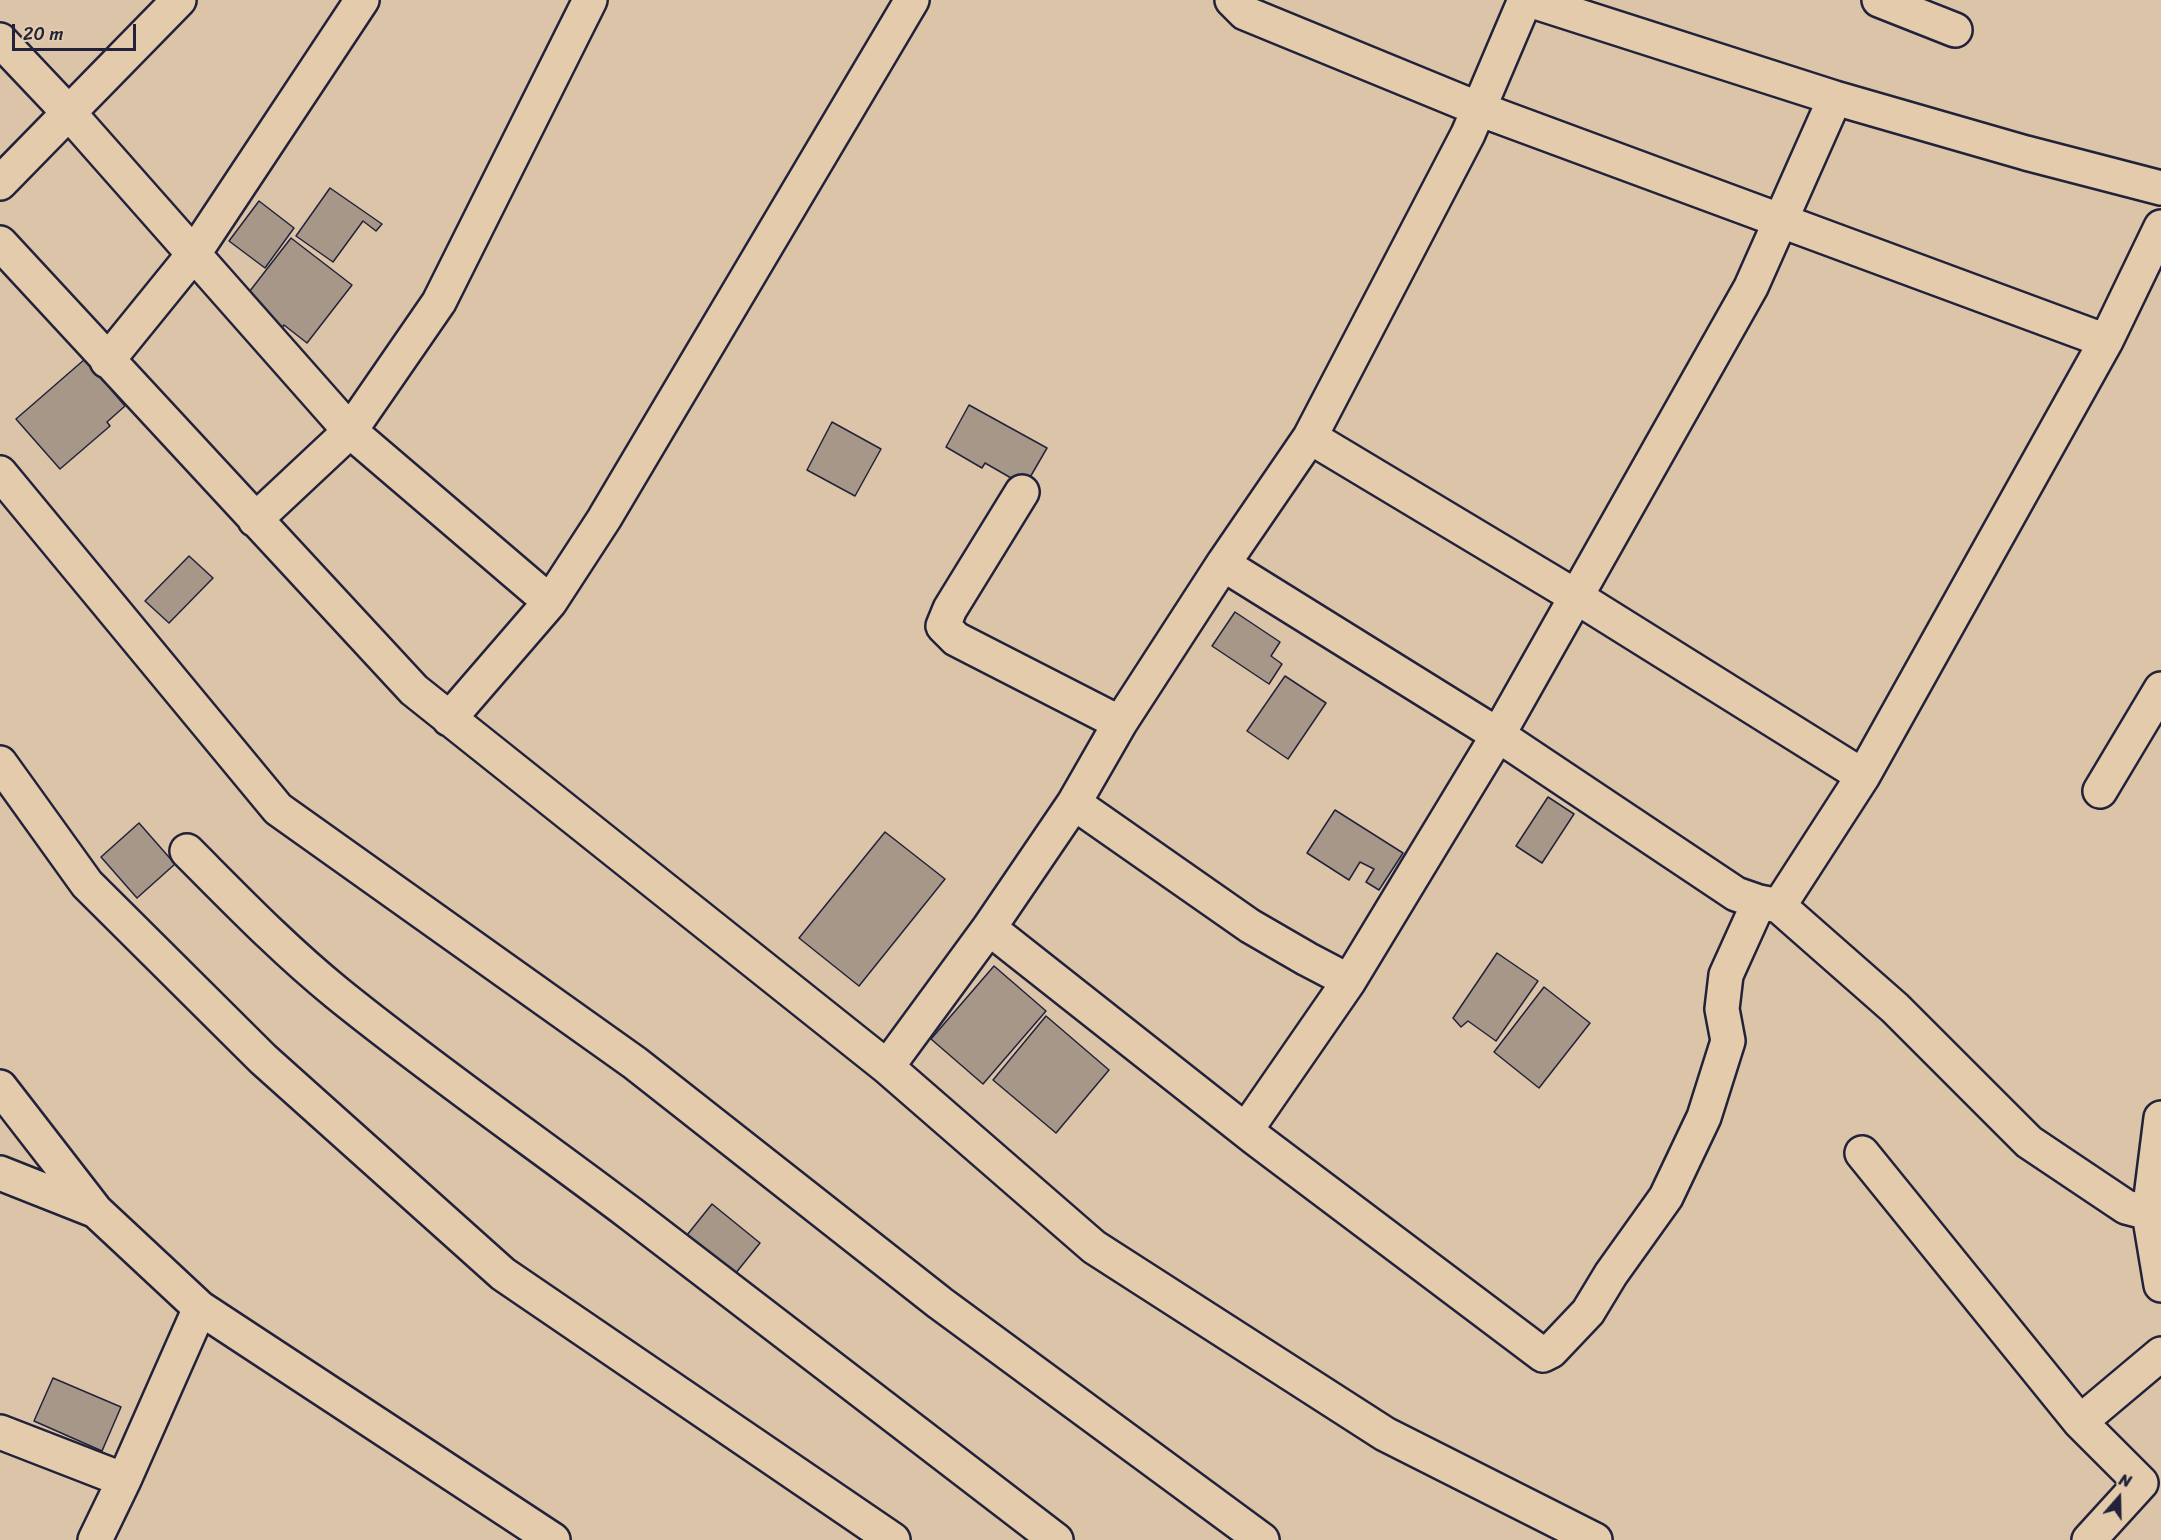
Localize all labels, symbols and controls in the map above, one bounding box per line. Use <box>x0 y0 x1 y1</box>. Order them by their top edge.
scale bar <box>15 12 140 50</box>
text: 20 m <box>23 18 63 50</box>
text: N <box>2115 1465 2135 1496</box>
north arrow <box>2089 1468 2149 1528</box>

